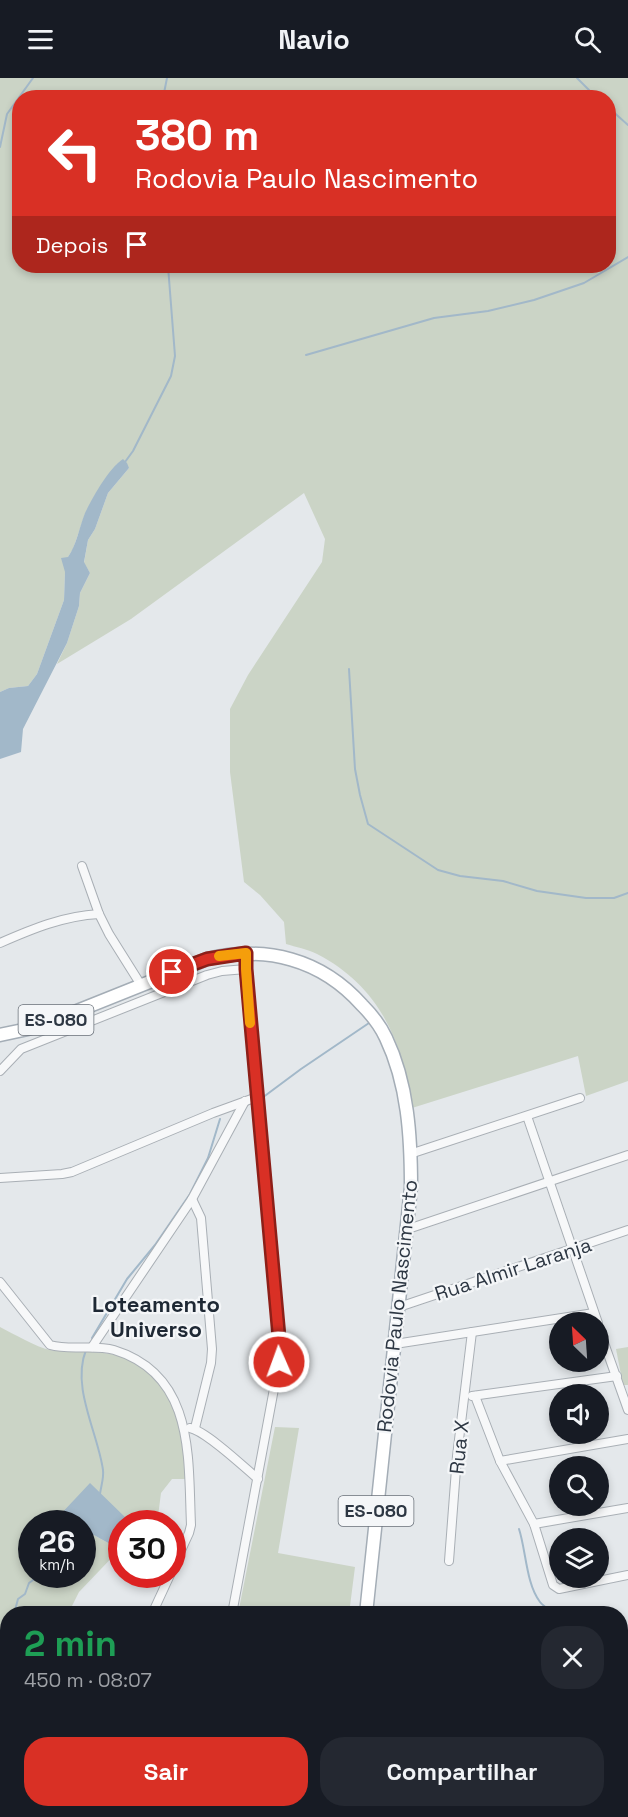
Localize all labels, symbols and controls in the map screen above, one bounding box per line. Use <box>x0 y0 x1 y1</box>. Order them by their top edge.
text: Navio <box>278 22 350 57</box>
icon: menu <box>24 23 57 56</box>
icon: search <box>571 23 604 56</box>
text: 380 m <box>135 109 260 162</box>
icon: left <box>36 114 114 192</box>
text: Rodovia Paulo Nascimento <box>135 161 478 196</box>
icon: arrive <box>120 228 153 261</box>
text: Depois <box>36 231 108 259</box>
pin <box>146 946 197 997</box>
icon: arrive <box>155 955 188 988</box>
road number: ES-080 <box>19 1005 94 1035</box>
street label: Rodovia Paulo Nascimento <box>371 1178 423 1434</box>
street label: Rua Almir Laranja <box>431 1231 595 1307</box>
district label: Loteamento Universo <box>92 1290 220 1343</box>
north arrow <box>549 1312 609 1372</box>
map controls <box>549 1312 609 1588</box>
position arrow <box>247 1330 311 1394</box>
button: sound <box>549 1384 609 1444</box>
street label: Rua X <box>443 1418 475 1475</box>
button: search <box>549 1456 609 1516</box>
road number: ES-080 <box>338 1496 413 1526</box>
speed limit sign: 30 <box>108 1510 186 1588</box>
text: 26 <box>39 1522 75 1561</box>
button: layers <box>549 1528 609 1588</box>
text: km/h <box>39 1555 75 1574</box>
text: 2 min <box>24 1621 117 1667</box>
button: close <box>541 1626 604 1689</box>
text: 450 m · 08:07 <box>24 1667 152 1693</box>
button: Sair <box>24 1737 308 1806</box>
button: Compartilhar <box>320 1737 604 1806</box>

